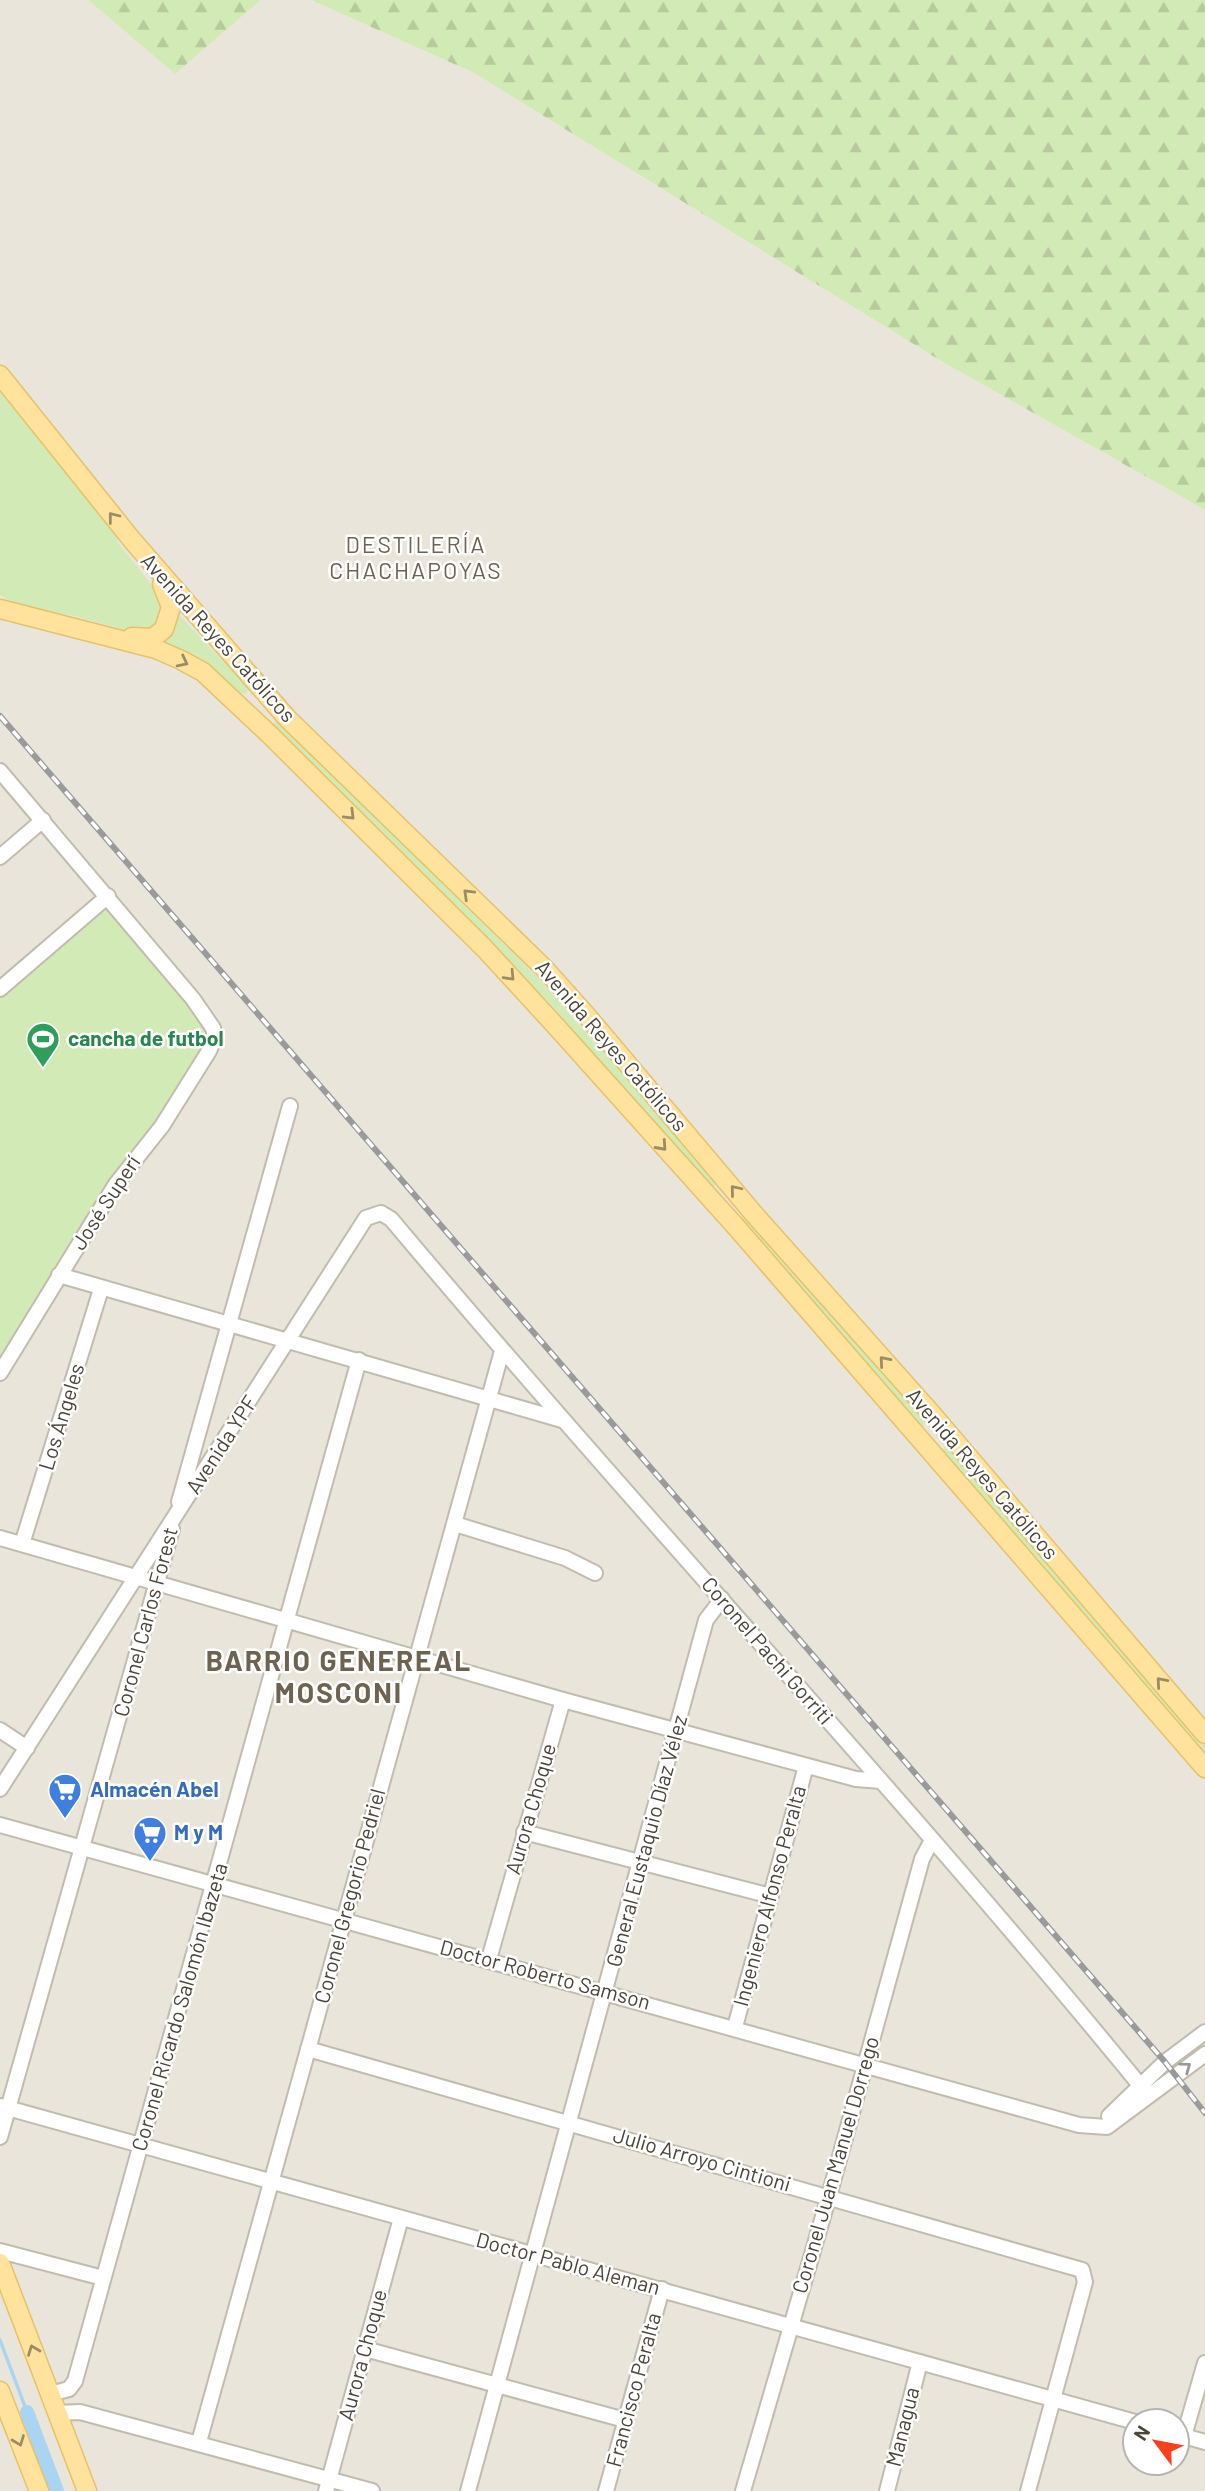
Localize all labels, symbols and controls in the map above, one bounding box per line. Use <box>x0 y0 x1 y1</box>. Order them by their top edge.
one-way arrow <box>108 512 121 524</box>
district label: DESTILERÍA CHACHAPOYAS <box>329 530 503 584</box>
street label: Avenida Reyes Católicos <box>137 547 302 727</box>
one-way arrow <box>176 653 188 667</box>
one-way arrow <box>342 806 355 819</box>
one-way arrow <box>463 889 476 902</box>
street label: Avenida Reyes Católicos <box>531 954 693 1136</box>
one-way arrow <box>502 968 514 981</box>
sports icon: cancha de futbol <box>24 1020 62 1069</box>
place label: cancha de futbol <box>68 1025 224 1050</box>
one-way arrow <box>654 1138 666 1151</box>
street label: José Superí <box>65 1150 145 1254</box>
one-way arrow <box>730 1185 743 1198</box>
one-way arrow <box>880 1356 893 1369</box>
street label: Los Ángeles <box>33 1360 89 1473</box>
street label: Avenida Reyes Católicos <box>902 1382 1064 1564</box>
street label: Avenida YPF <box>180 1390 262 1498</box>
street label: Coronel Carlos Forest <box>107 1524 182 1719</box>
street label: Coronel Pachi Gorriti <box>697 1571 839 1729</box>
district label: BARRIO GENEREAL MOSCONI <box>206 1643 472 1709</box>
one-way arrow <box>1157 1678 1169 1691</box>
street label: General Eustaquio Díaz Vélez <box>600 1712 691 1969</box>
street label: Aurora Choque <box>499 1740 560 1877</box>
supermarket icon: Almacén Abel <box>46 1771 84 1820</box>
place label: Almacén Abel <box>90 1776 219 1801</box>
street label: Ingeniero Alfonso Peralta <box>727 1782 810 2009</box>
street label: Coronel Gregorio Pedriel <box>308 1786 389 2006</box>
supermarket icon: M y M <box>131 1814 169 1863</box>
place label: M y M <box>174 1819 223 1844</box>
street label: Coronel Ricardo Salomón Ibazeta <box>125 1860 232 2154</box>
street label: Doctor Roberto Samson <box>437 1933 653 2014</box>
street label: Coronel Juan Manuel Dorrego <box>786 2033 883 2296</box>
one-way arrow <box>1178 2062 1190 2075</box>
street label: Julio Arroyo Cintioni <box>611 2121 794 2196</box>
street label: Doctor Pablo Aleman <box>474 2226 663 2299</box>
street label: Aurora Choque <box>332 2286 391 2423</box>
street label: Francisco Peralta <box>600 2310 665 2470</box>
one-way arrow <box>28 2344 42 2356</box>
street label: Managua <box>880 2384 923 2469</box>
north arrow <box>1121 2407 1191 2477</box>
text: N <box>1128 2421 1154 2444</box>
one-way arrow <box>11 2435 25 2447</box>

